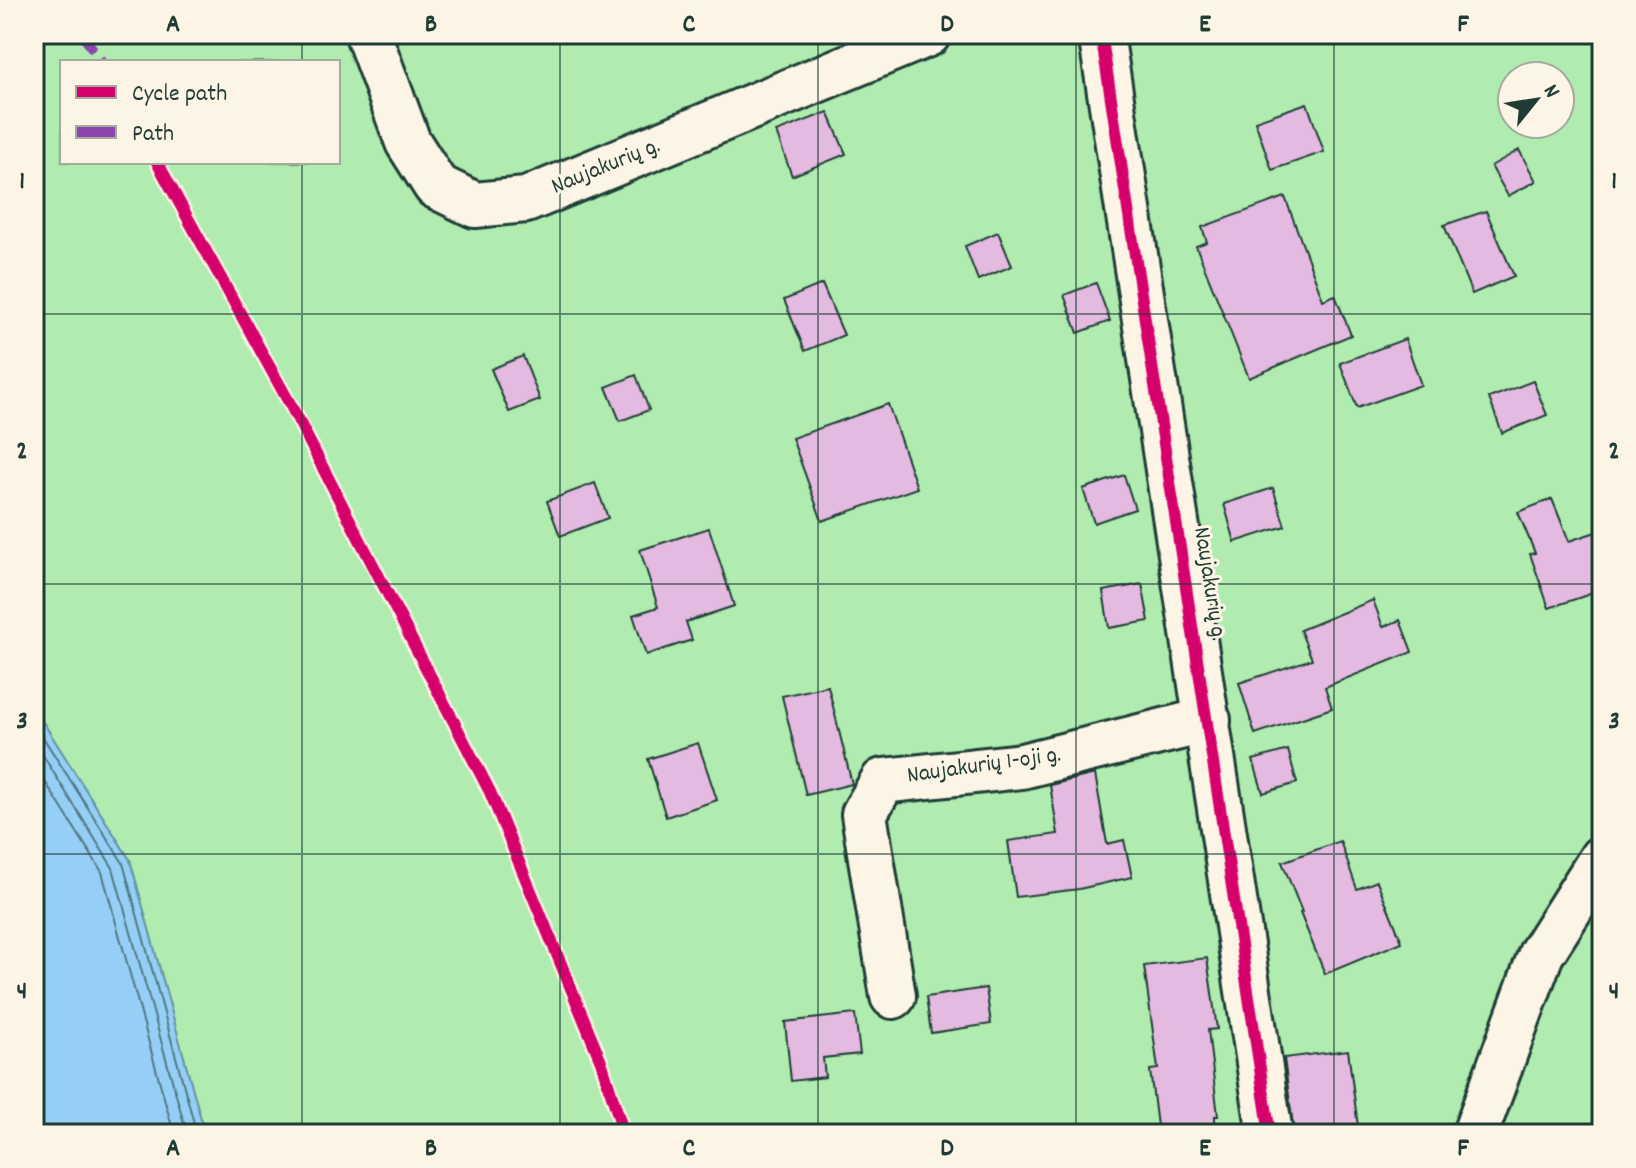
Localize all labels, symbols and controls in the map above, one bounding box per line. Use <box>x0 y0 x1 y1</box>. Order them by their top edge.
text: A <box>166 7 180 44</box>
text: B <box>425 7 437 44</box>
text: C <box>683 7 696 44</box>
text: D <box>940 7 954 44</box>
text: E <box>1199 7 1211 44</box>
text: F <box>1457 7 1469 44</box>
legend <box>60 60 340 164</box>
north arrow <box>1496 60 1576 140</box>
text: Cycle path <box>132 78 227 112</box>
text: N <box>1534 79 1566 104</box>
text: Path <box>132 118 174 152</box>
street label: Naujakurių g. <box>546 130 666 204</box>
text: 1 <box>19 164 25 201</box>
text: 1 <box>1611 164 1617 201</box>
text: 2 <box>16 434 28 471</box>
text: 2 <box>1608 434 1620 471</box>
street label: Naujakurių g. <box>1183 525 1235 643</box>
text: 3 <box>16 704 28 741</box>
text: 3 <box>1608 704 1620 741</box>
street label: Naujakurių 1-oji g. <box>905 738 1063 794</box>
text: 4 <box>17 974 27 1011</box>
text: 4 <box>1609 974 1619 1011</box>
text: A <box>166 1131 180 1168</box>
text: B <box>425 1131 437 1168</box>
text: C <box>683 1131 696 1168</box>
text: D <box>940 1131 954 1168</box>
text: E <box>1199 1131 1211 1168</box>
text: F <box>1457 1131 1469 1168</box>

